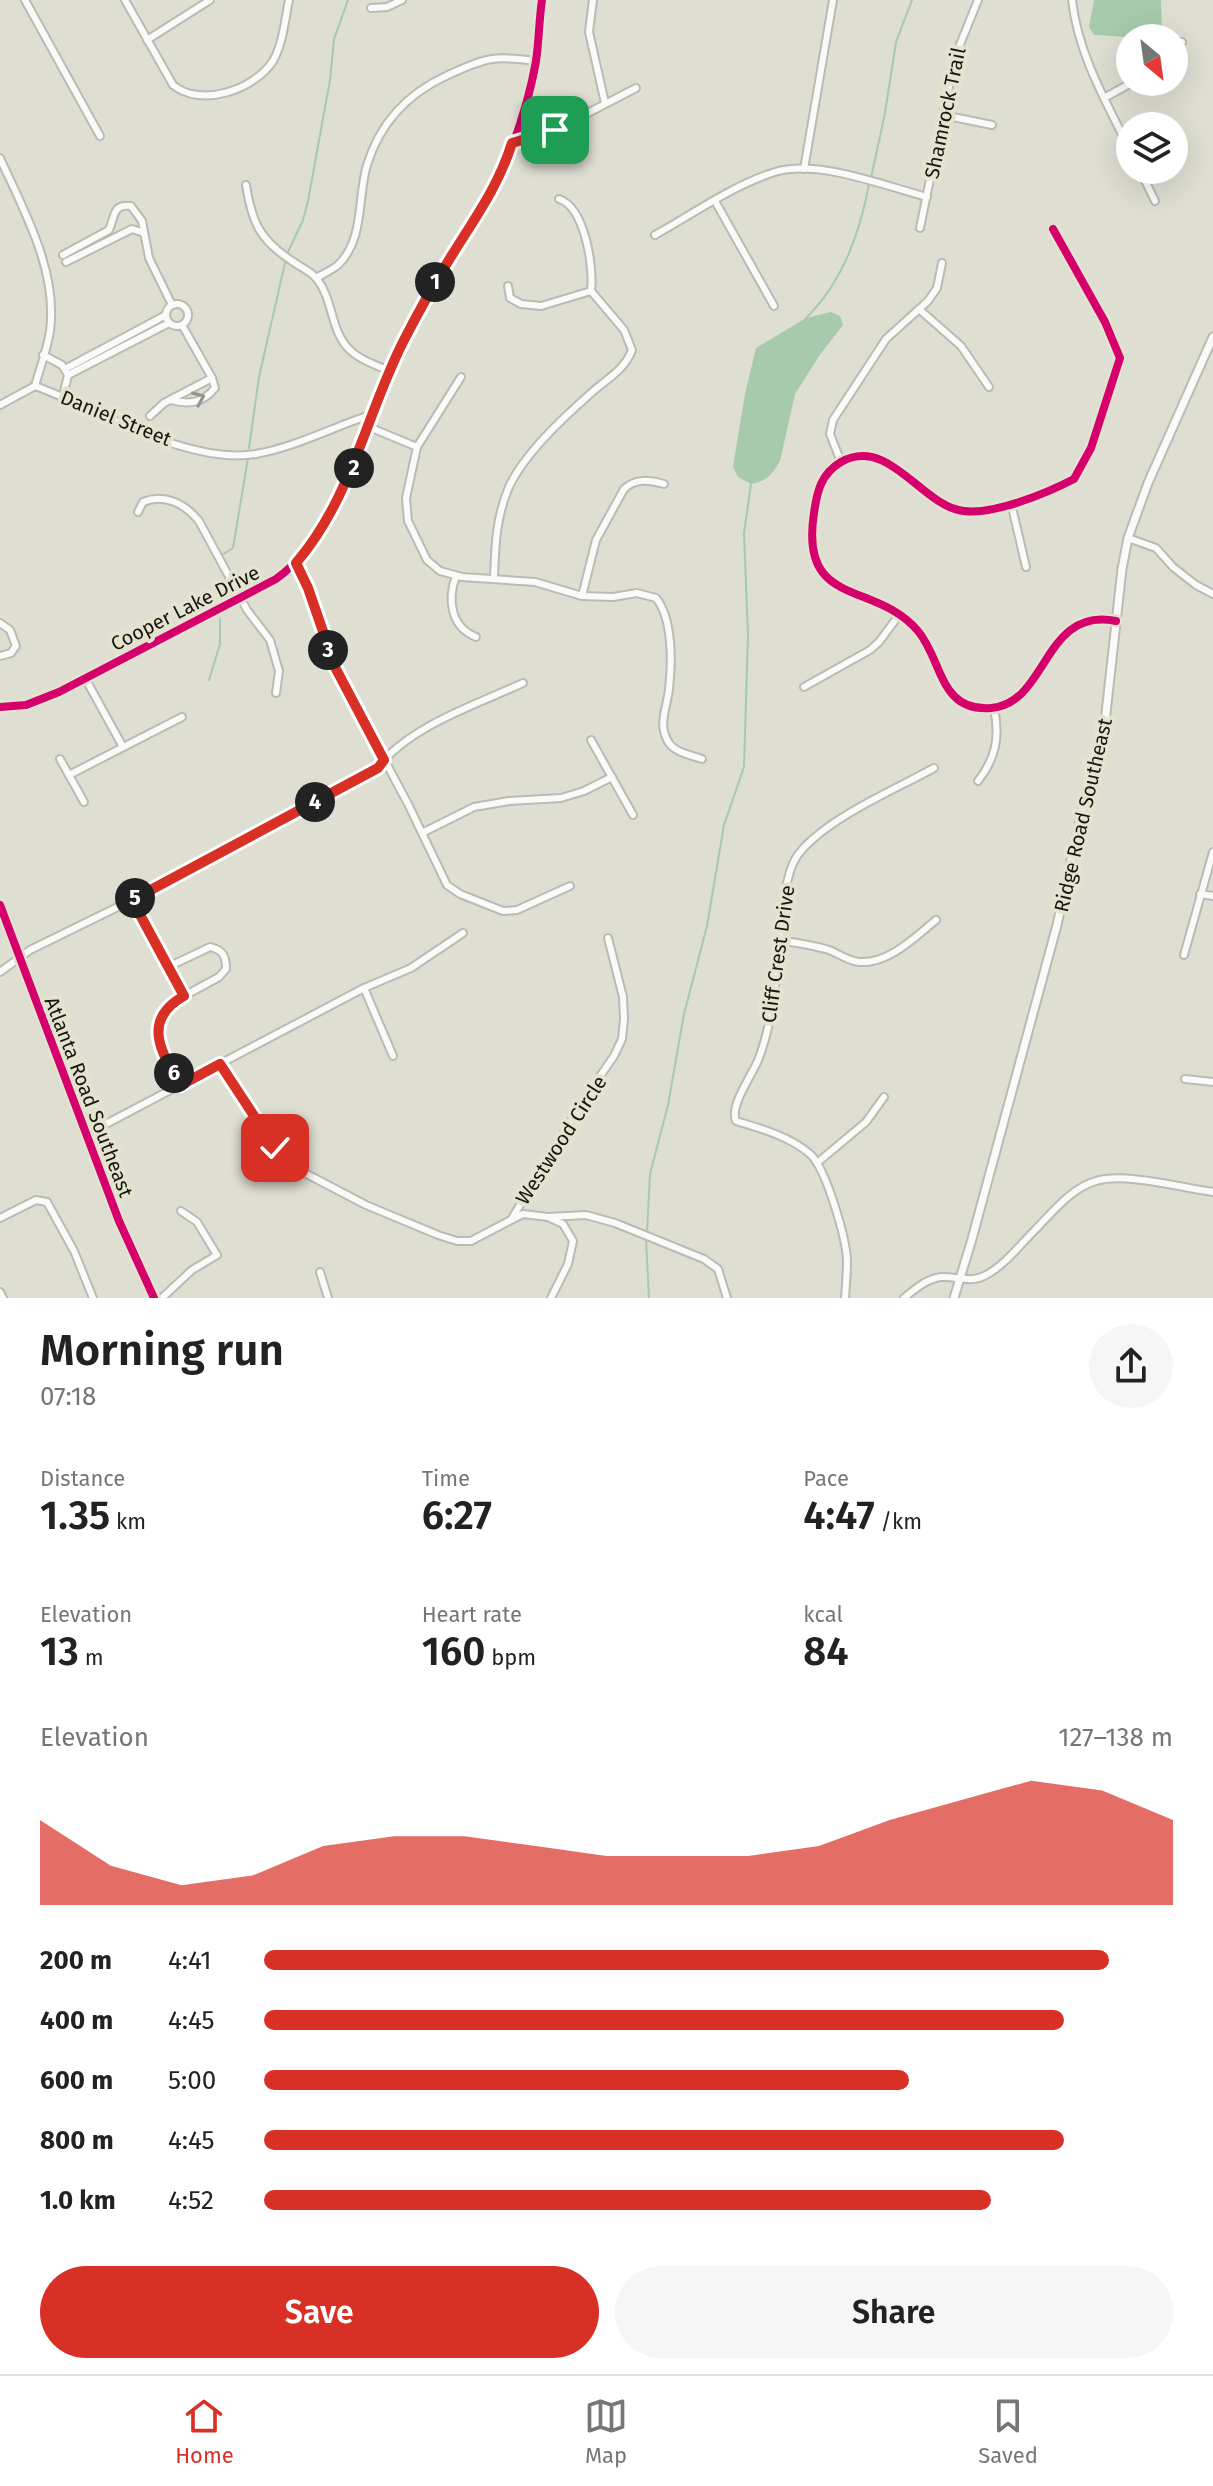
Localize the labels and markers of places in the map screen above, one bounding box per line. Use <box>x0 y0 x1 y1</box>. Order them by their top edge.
pin <box>521 96 589 164</box>
pin: 1 <box>415 262 455 302</box>
pin: 2 <box>334 448 374 488</box>
pin: 3 <box>308 630 348 670</box>
pin: 4 <box>295 782 335 822</box>
pin: 5 <box>115 878 155 918</box>
pin: 6 <box>154 1053 194 1093</box>
pin <box>241 1114 309 1182</box>

